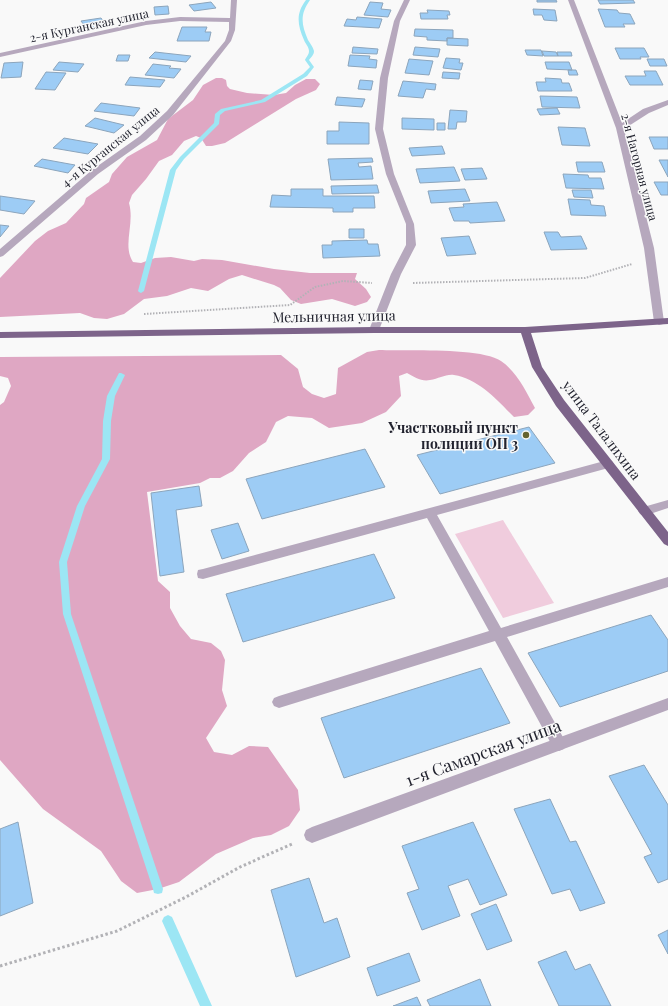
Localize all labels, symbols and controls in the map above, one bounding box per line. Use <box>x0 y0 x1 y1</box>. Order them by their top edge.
street label: 2-я Курганская улица <box>28 5 150 45</box>
street label: 4-я Курганская улица <box>58 102 162 190</box>
street label: 2-я Нагорная улица <box>618 112 662 222</box>
street label: Мельничная улица <box>272 305 396 327</box>
street label: улица Талалихина <box>558 376 646 484</box>
place label: Участковый пункт полиции ОП 3 <box>387 418 518 453</box>
marker: Участковый пункт полиции ОП 3 <box>521 430 531 440</box>
street label: 1-я Самарская улица <box>402 713 564 790</box>

